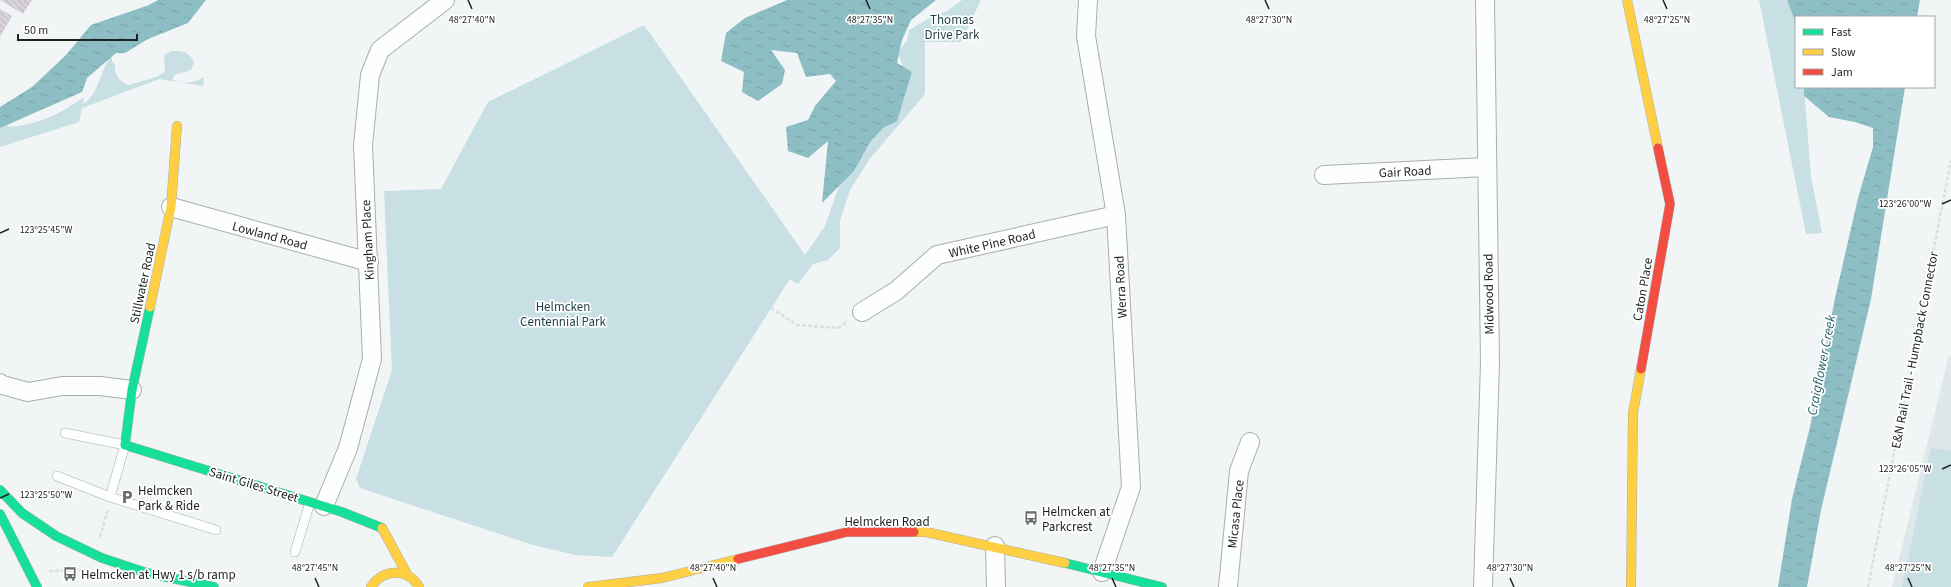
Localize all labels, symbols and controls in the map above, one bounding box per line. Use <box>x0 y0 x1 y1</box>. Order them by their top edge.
park label: Thomas Drive Park <box>924 11 980 44</box>
text: 48°27'40"N <box>449 13 495 27</box>
text: 48°27'35"N <box>847 13 893 27</box>
text: 48°27'30"N <box>1246 13 1292 27</box>
text: 48°27'25"N <box>1644 13 1690 27</box>
scale bar <box>18 16 137 42</box>
legend <box>1795 16 1935 88</box>
text: 50 m <box>24 22 48 39</box>
text: Fast <box>1831 24 1851 41</box>
text: Slow <box>1831 44 1856 61</box>
text: Jam <box>1831 64 1853 81</box>
street label: Gair Road <box>1378 162 1432 182</box>
text: 123°26'00"W <box>1879 197 1931 211</box>
street label: Kingham Place <box>357 199 379 281</box>
street label: Lowland Road <box>230 217 309 255</box>
text: 123°25'45"W <box>20 223 72 237</box>
street label: White Pine Road <box>947 225 1037 263</box>
street label: Stillwater Road <box>126 241 160 325</box>
street label: E&N Rail Trail - Humpback Connector <box>1887 250 1943 450</box>
street label: Midwood Road <box>1479 253 1499 335</box>
street label: Werra Road <box>1110 255 1132 319</box>
street label: Caton Place <box>1629 256 1657 322</box>
park label: Helmcken Centennial Park <box>520 298 606 331</box>
water label: Craigflower Creek <box>1802 313 1842 417</box>
text: 123°26'05"W <box>1879 462 1931 476</box>
street label: Saint Giles Street <box>207 463 301 507</box>
street label: Micasa Place <box>1223 479 1249 549</box>
place label: Helmcken Park & Ride <box>138 482 200 515</box>
text: 123°25'50"W <box>20 488 72 502</box>
parking icon: Helmcken Park & Ride <box>119 489 135 505</box>
place label: Helmcken at Parkcrest <box>1042 503 1111 536</box>
bus stop icon: Helmcken at Parkcrest <box>1023 510 1039 526</box>
street label: Helmcken Road <box>844 513 930 531</box>
text: 48°27'45"N <box>292 561 338 575</box>
text: 48°27'40"N <box>690 561 736 575</box>
text: 48°27'35"N <box>1089 561 1135 575</box>
text: 48°27'30"N <box>1487 561 1533 575</box>
text: 48°27'25"N <box>1885 561 1931 575</box>
bus stop icon: Helmcken at Hwy 1 s/b ramp <box>62 566 78 582</box>
place label: Helmcken at Hwy 1 s/b ramp <box>81 566 236 584</box>

